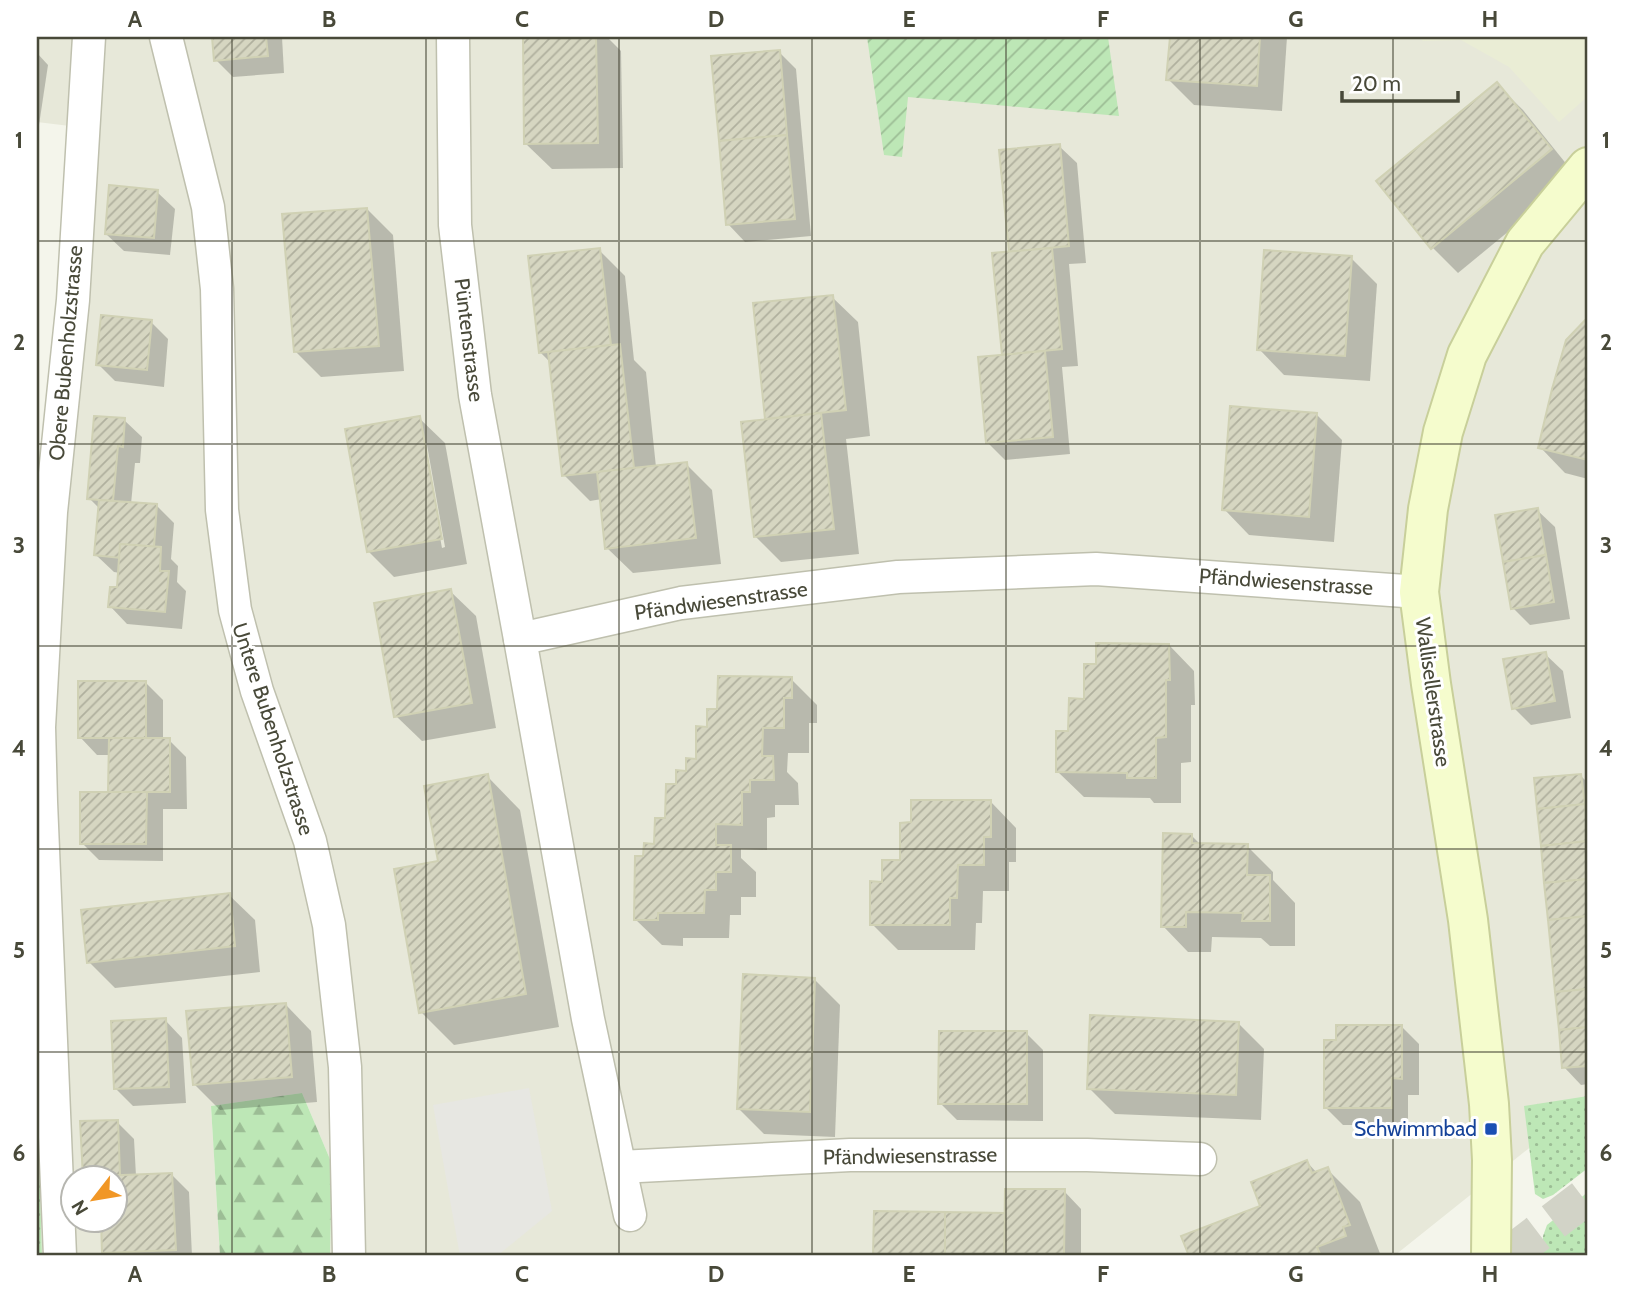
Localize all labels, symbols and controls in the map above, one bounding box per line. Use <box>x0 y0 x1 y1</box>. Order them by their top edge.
text: A <box>128 5 143 33</box>
text: B <box>322 5 336 33</box>
text: C <box>515 5 529 33</box>
text: D <box>708 5 724 33</box>
text: E <box>902 5 916 33</box>
text: F <box>1097 5 1109 33</box>
text: G <box>1288 5 1304 33</box>
text: H <box>1482 5 1498 33</box>
scale bar <box>1342 60 1457 104</box>
text: 20 m <box>1352 71 1401 96</box>
text: 1 <box>15 126 23 154</box>
text: 1 <box>1602 126 1610 154</box>
street label: Obere Bubenholzstrasse <box>44 244 87 462</box>
street label: Püntenstrasse <box>450 277 490 403</box>
text: 2 <box>13 328 25 356</box>
text: 2 <box>1600 328 1612 356</box>
text: 3 <box>13 531 25 559</box>
text: 3 <box>1600 531 1612 559</box>
street label: Pfändwiesenstrasse <box>1198 563 1374 600</box>
street label: Pfändwiesenstrasse <box>633 576 809 625</box>
street label: Wallisellerstrasse <box>1411 616 1456 768</box>
street label: Untere Bubenholzstrasse <box>227 619 320 838</box>
text: 4 <box>12 734 26 762</box>
text: 4 <box>1599 734 1613 762</box>
text: 5 <box>13 936 25 964</box>
text: 5 <box>1600 936 1612 964</box>
place label: Schwimmbad <box>1354 1116 1477 1141</box>
marker: Schwimmbad <box>1483 1121 1499 1137</box>
text: 6 <box>13 1139 25 1167</box>
text: 6 <box>1600 1139 1612 1167</box>
street label: Pfändwiesenstrasse <box>823 1141 998 1170</box>
north arrow <box>60 1164 130 1234</box>
text: N <box>67 1196 93 1219</box>
text: A <box>128 1260 143 1288</box>
text: B <box>322 1260 336 1288</box>
text: C <box>515 1260 529 1288</box>
text: D <box>708 1260 724 1288</box>
text: E <box>902 1260 916 1288</box>
text: F <box>1097 1260 1109 1288</box>
text: G <box>1288 1260 1304 1288</box>
text: H <box>1482 1260 1498 1288</box>

